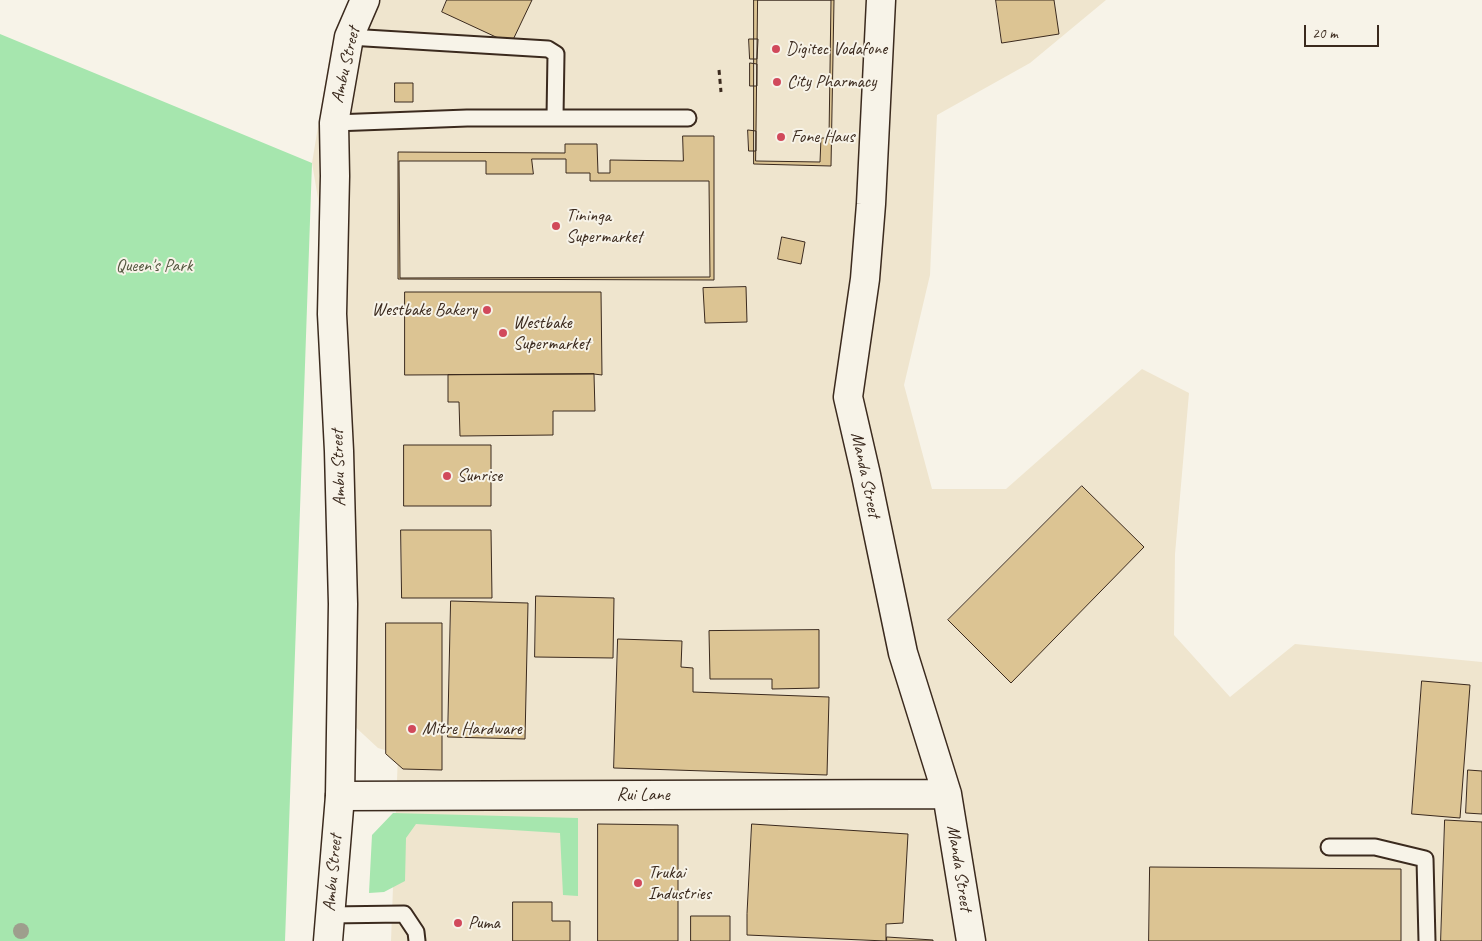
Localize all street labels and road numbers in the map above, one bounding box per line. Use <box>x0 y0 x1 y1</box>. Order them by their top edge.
street label: Ambu Street <box>327 25 365 105</box>
street label: Ambu Street <box>327 429 351 507</box>
street label: Manda Street <box>845 430 885 520</box>
street label: Rui Lane <box>617 784 669 806</box>
street label: Manda Street <box>942 823 976 913</box>
street label: Ambu Street <box>319 834 347 912</box>

